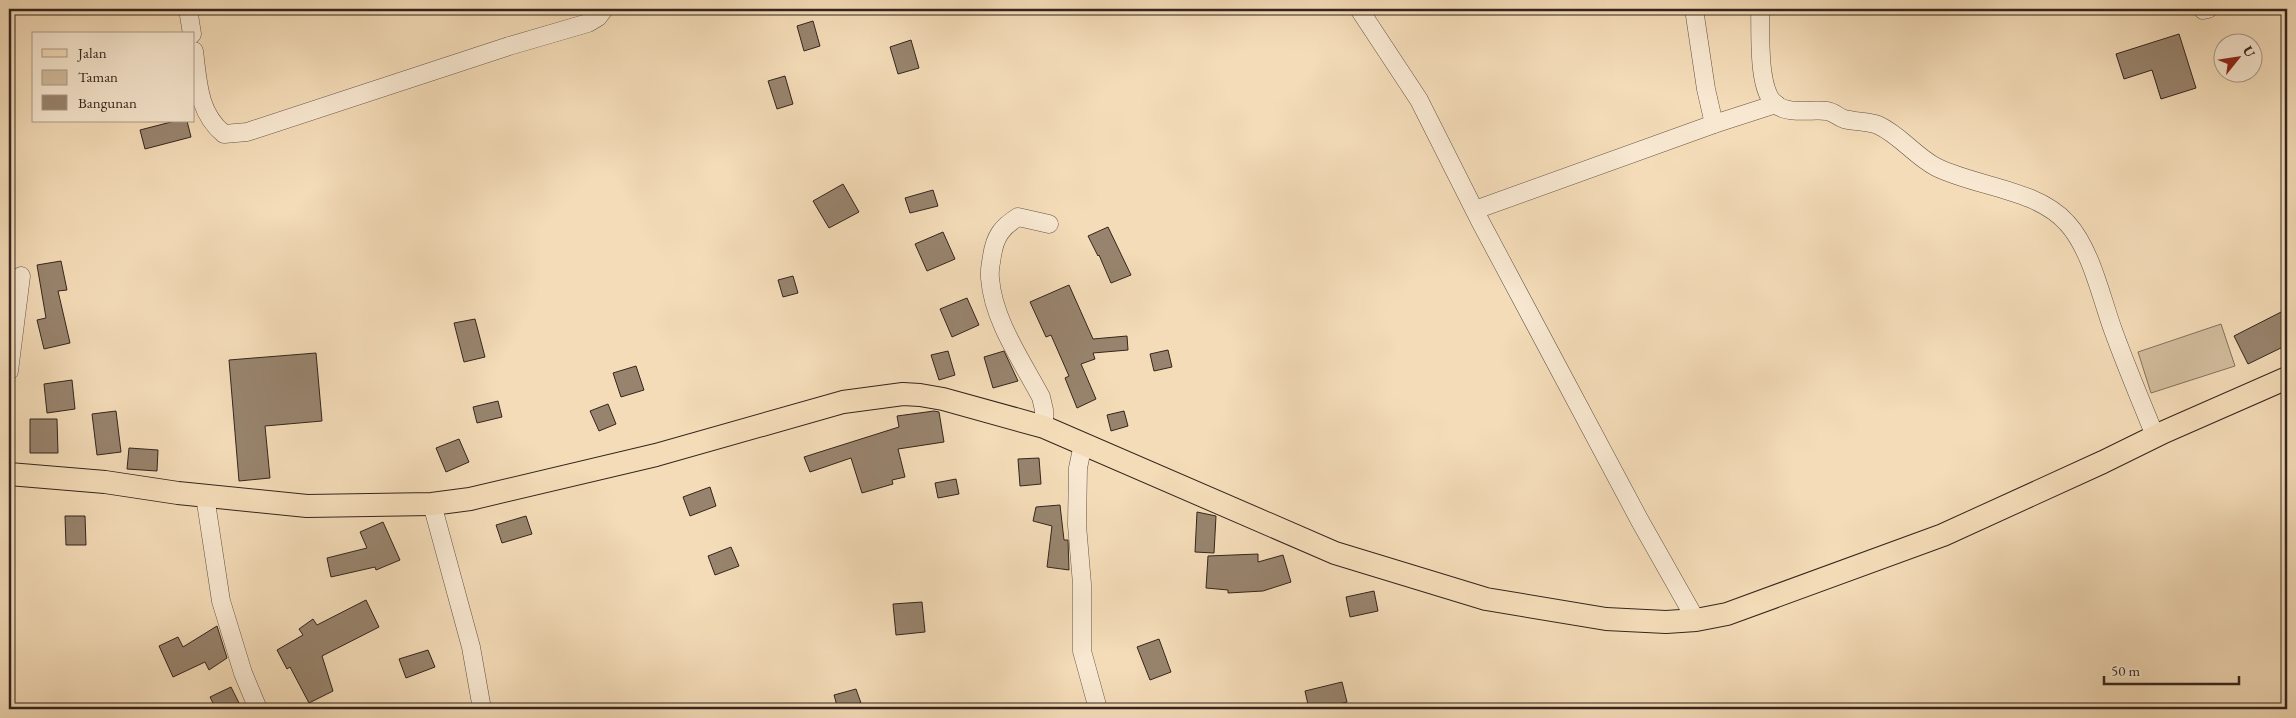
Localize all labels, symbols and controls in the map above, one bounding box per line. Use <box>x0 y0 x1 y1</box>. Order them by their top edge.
legend <box>32 32 195 122</box>
north arrow <box>2214 32 2264 82</box>
text: U <box>2239 42 2260 61</box>
text: Jalan <box>76 43 107 62</box>
text: Taman <box>78 67 118 86</box>
text: Bangunan <box>78 93 137 112</box>
scale bar <box>2104 653 2238 685</box>
text: 50 m <box>2111 661 2140 680</box>

